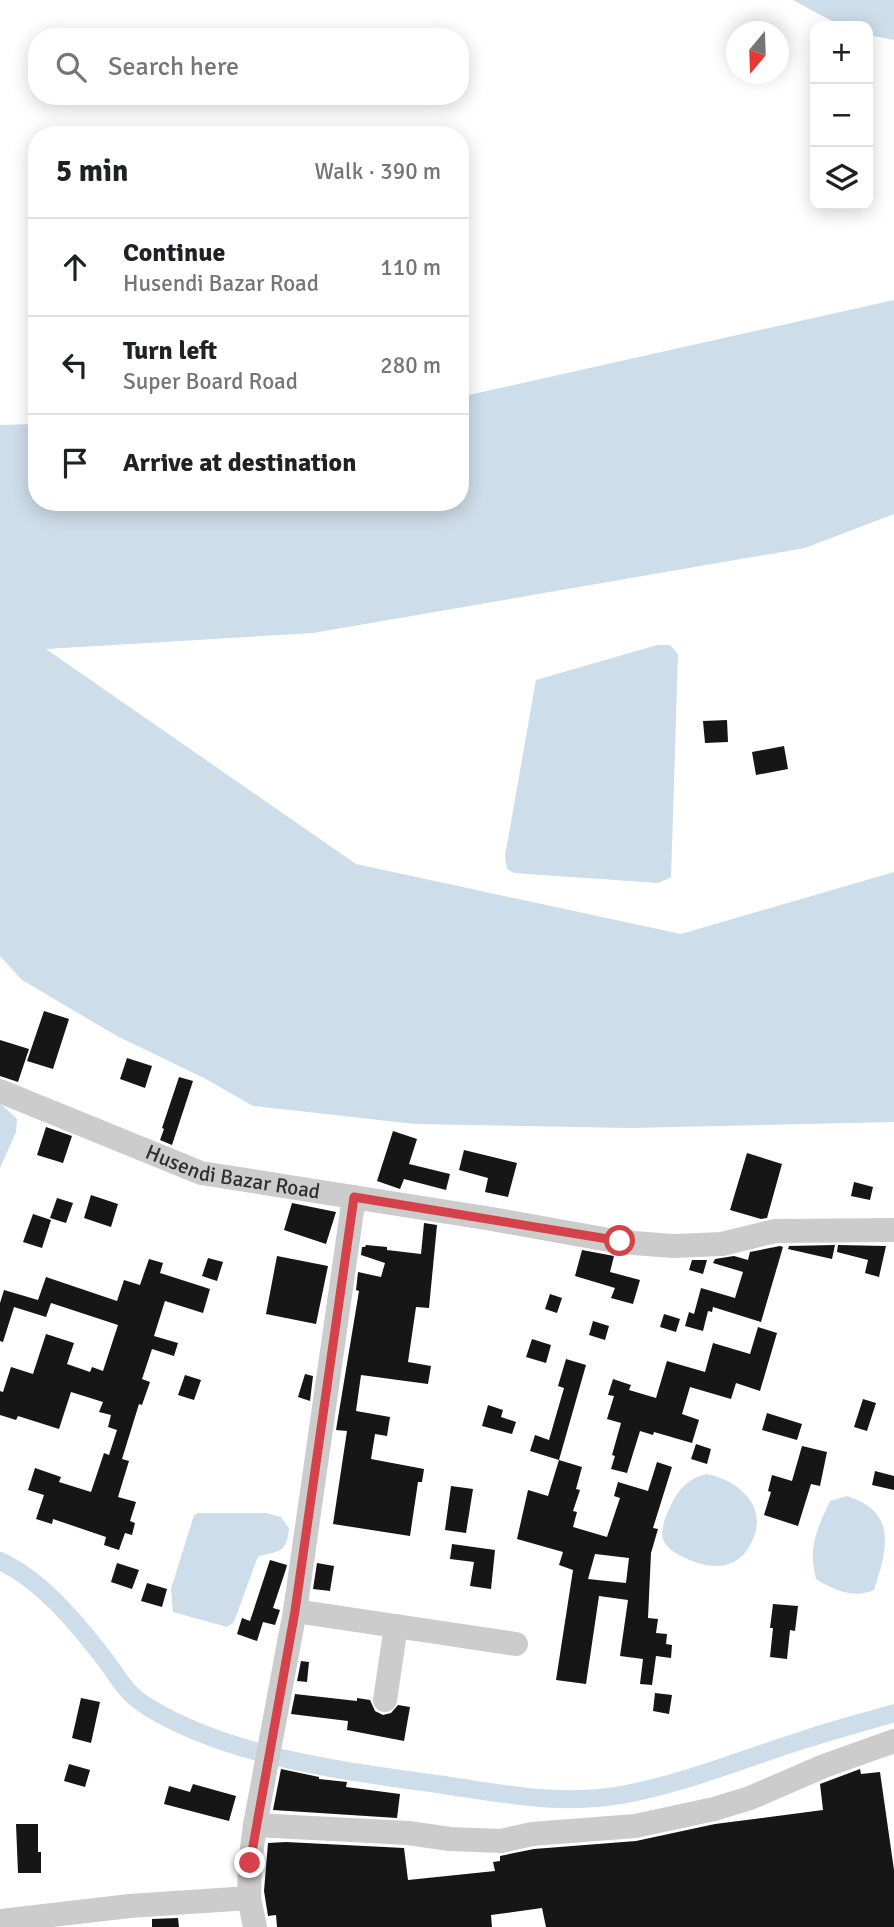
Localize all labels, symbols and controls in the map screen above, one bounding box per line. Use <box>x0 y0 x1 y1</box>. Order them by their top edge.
north arrow <box>726 21 789 84</box>
map controls <box>810 21 873 210</box>
button: + <box>810 21 873 84</box>
search box <box>28 28 469 105</box>
icon: search <box>52 48 90 86</box>
text: Search here <box>108 51 239 83</box>
button: − <box>810 84 873 147</box>
button: layers <box>810 147 873 210</box>
text: 5 min <box>56 153 128 190</box>
text: Walk · 390 m <box>315 157 441 186</box>
text: Continue <box>123 237 225 269</box>
icon: ahead <box>56 248 94 286</box>
text: 110 m <box>380 253 441 282</box>
text: Husendi Bazar Road <box>123 269 319 298</box>
text: Turn left <box>123 335 217 367</box>
icon: left <box>56 346 94 384</box>
text: 280 m <box>380 351 441 380</box>
text: Super Board Road <box>123 367 298 396</box>
icon: arrive <box>56 444 94 482</box>
text: Arrive at destination <box>123 447 356 479</box>
street label: Husendi Bazar Road <box>142 1139 322 1205</box>
route start <box>604 1225 635 1256</box>
route end <box>234 1847 265 1878</box>

